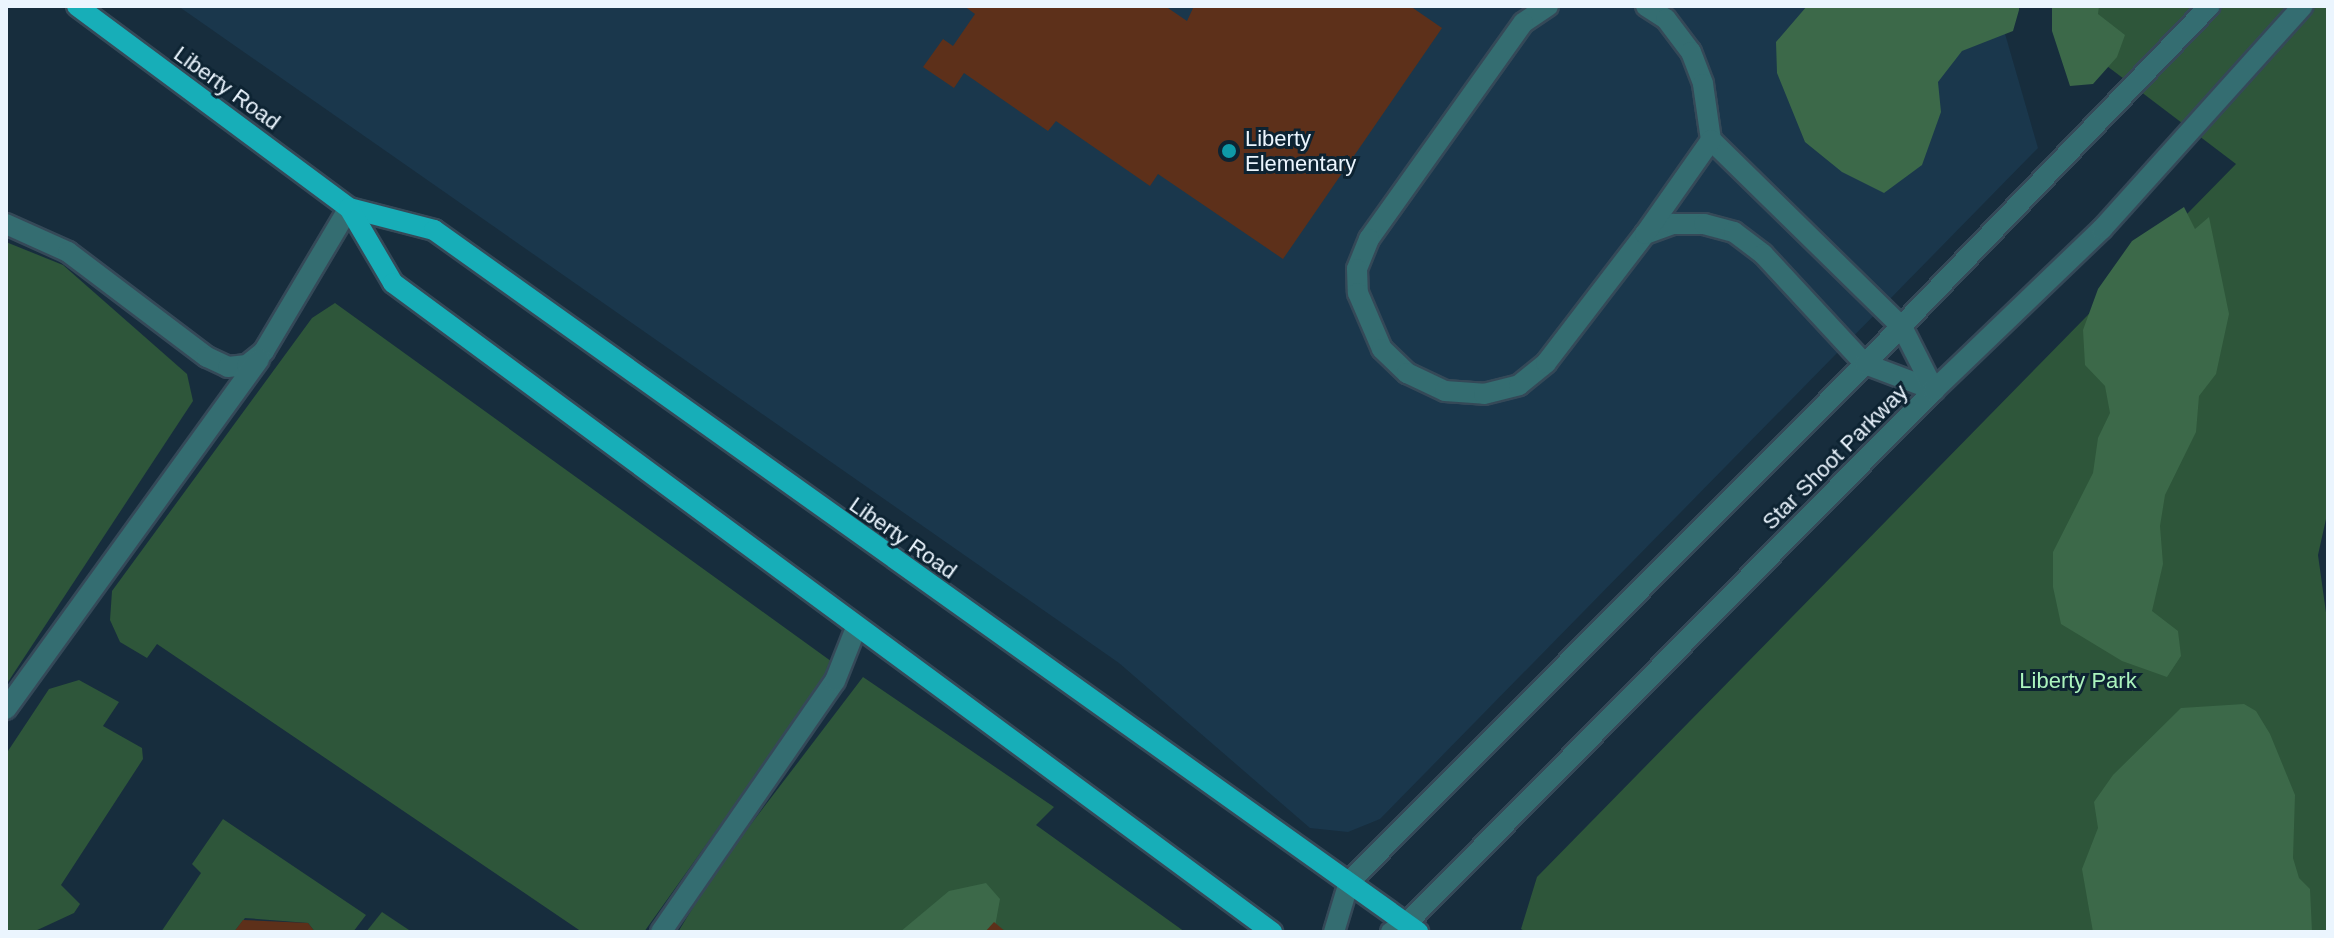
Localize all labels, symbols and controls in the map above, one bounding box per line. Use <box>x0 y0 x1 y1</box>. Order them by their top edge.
street label: Liberty Road <box>169 41 285 135</box>
place label: Liberty Elementary <box>1245 125 1356 176</box>
marker: Liberty Elementary <box>1220 142 1238 160</box>
street label: Star Shoot Parkway <box>1757 379 1913 535</box>
street label: Liberty Road <box>844 491 962 585</box>
park label: Liberty Park <box>2019 668 2137 694</box>

